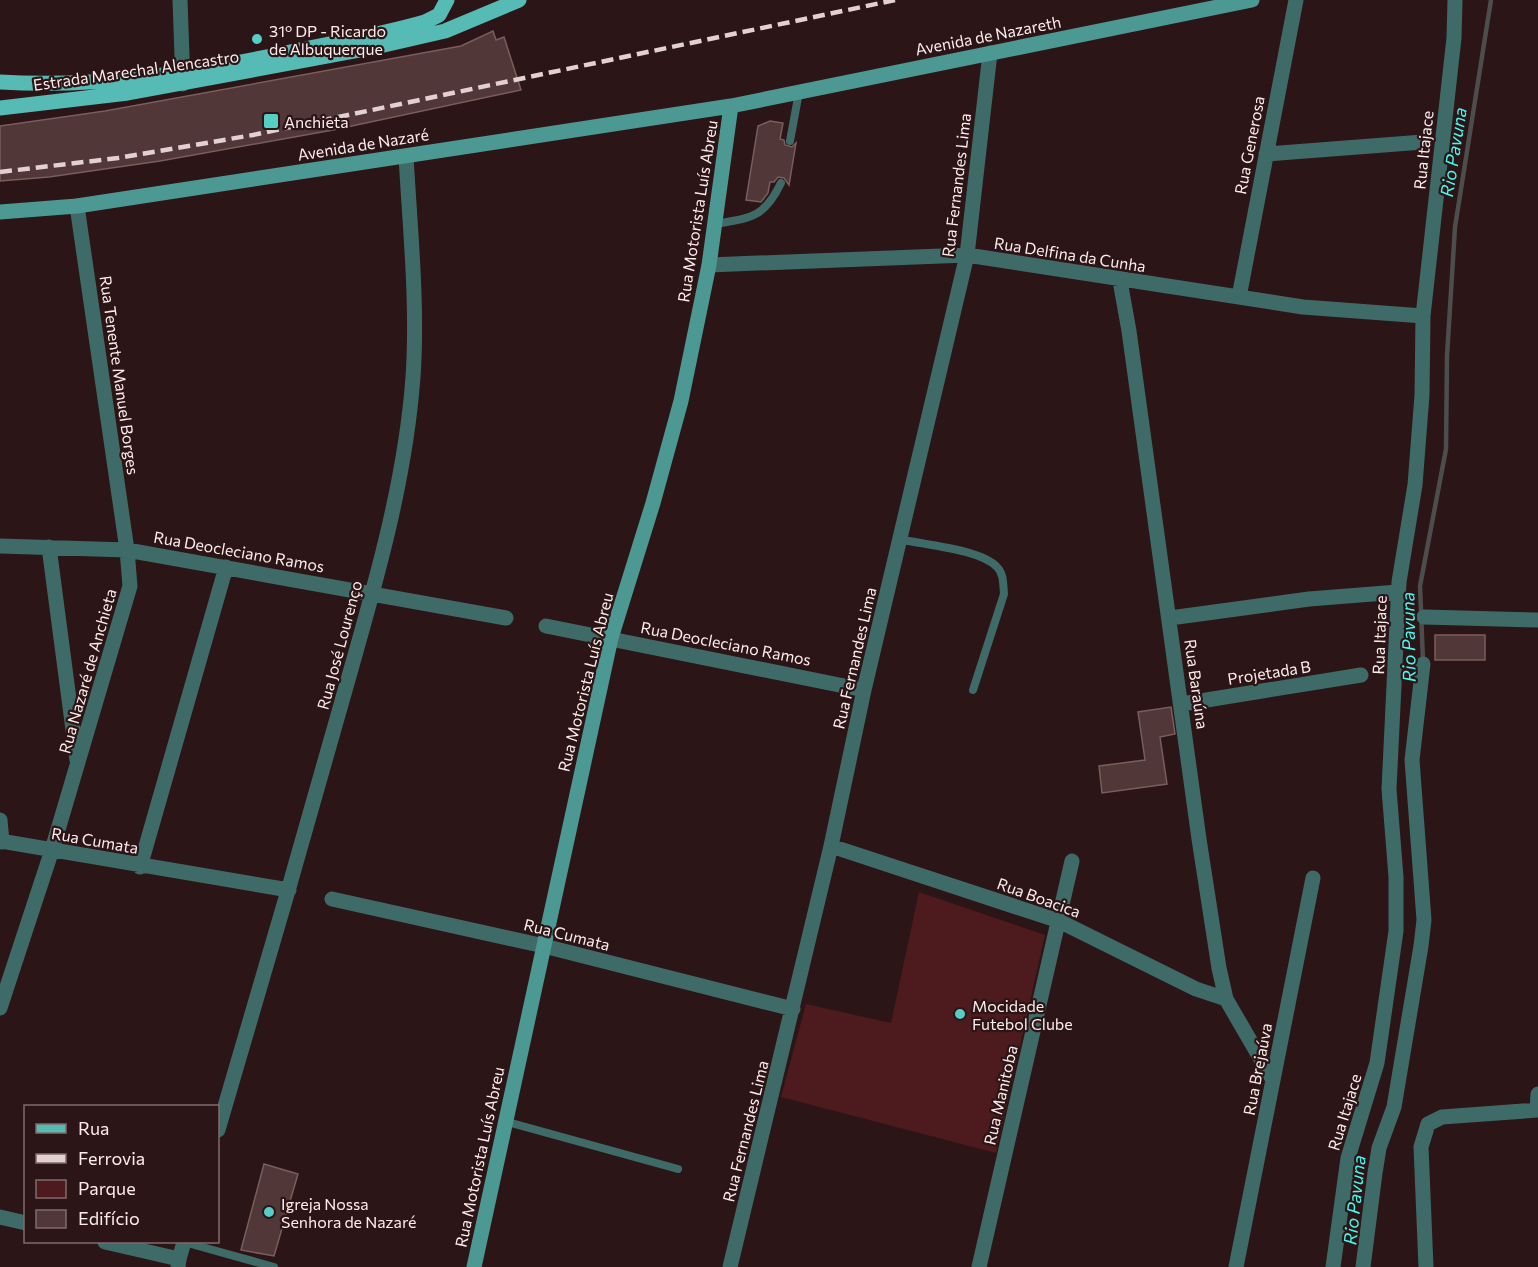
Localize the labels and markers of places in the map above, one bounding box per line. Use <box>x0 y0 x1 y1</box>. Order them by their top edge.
place label: 31º DP - Ricardo de Albuquerque <box>269 21 386 58</box>
marker: 31º DP - Ricardo de Albuquerque <box>250 32 264 46</box>
marker: Anchieta <box>262 112 280 130</box>
place label: Anchieta <box>284 112 349 131</box>
place label: Mocidade Futebol Clube <box>972 996 1073 1033</box>
marker: Mocidade Futebol Clube <box>953 1007 967 1021</box>
place label: Igreja Nossa Senhora de Nazaré <box>281 1194 416 1231</box>
marker: Igreja Nossa Senhora de Nazaré <box>262 1205 276 1219</box>

